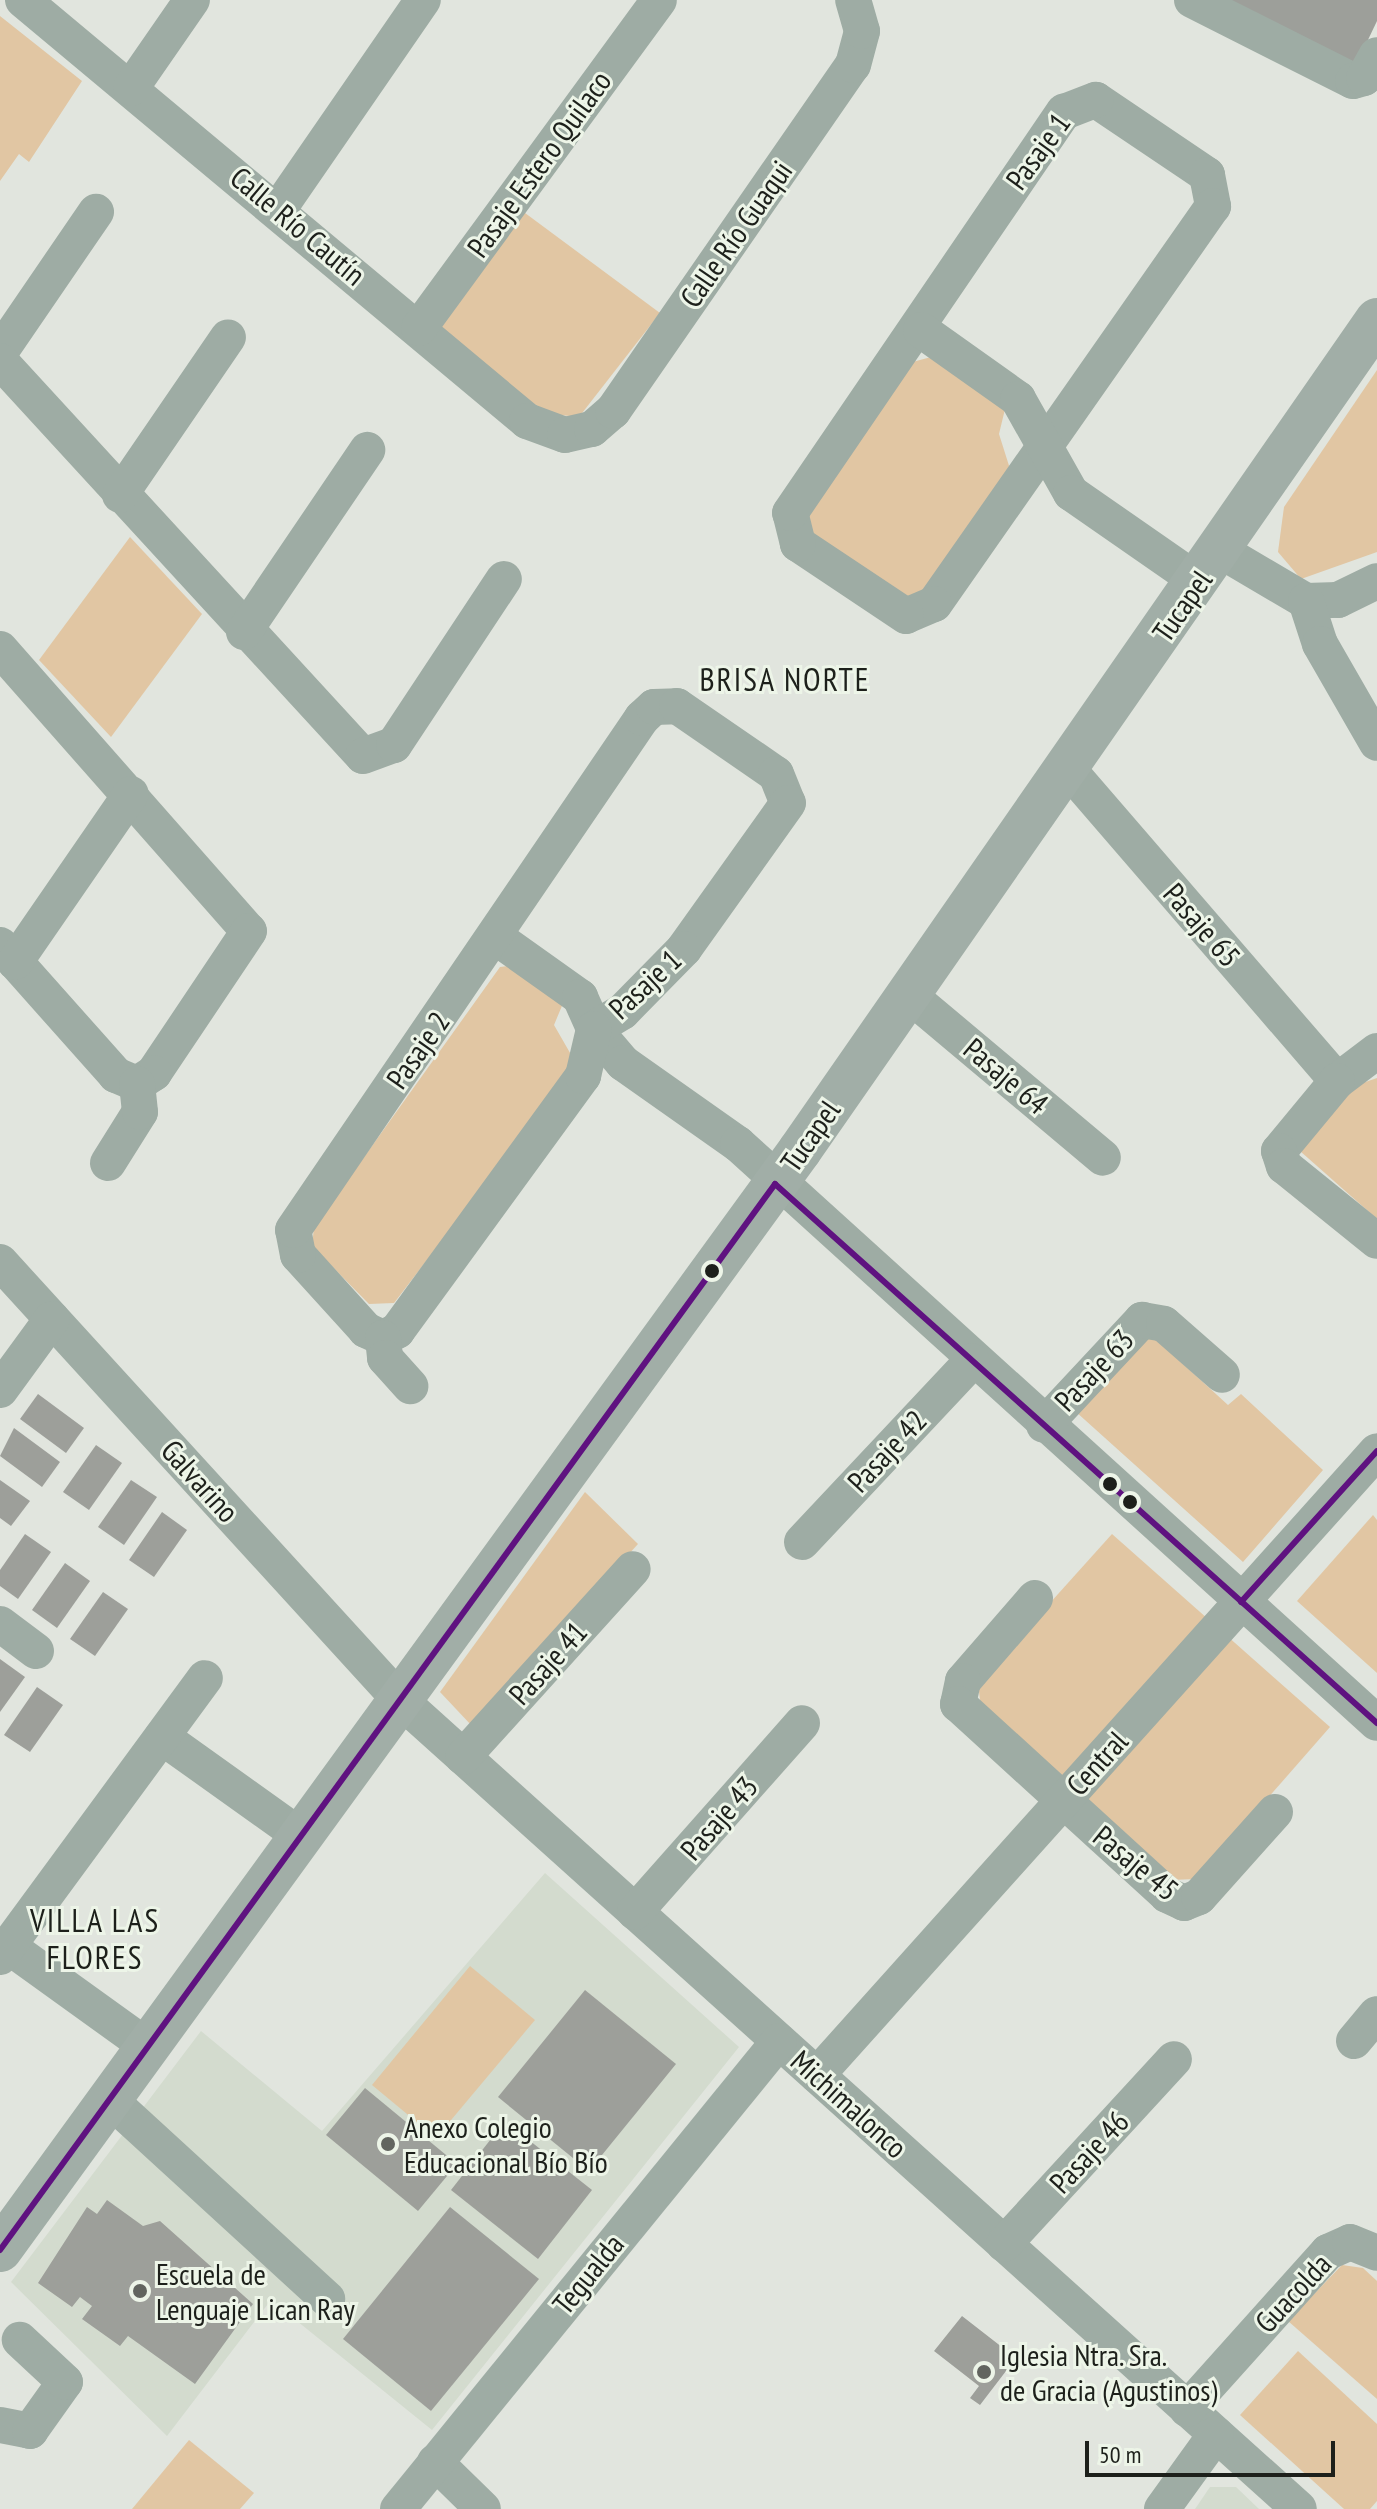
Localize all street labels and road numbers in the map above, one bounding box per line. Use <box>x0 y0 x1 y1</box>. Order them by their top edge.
street label: Pasaje Estero Quilaco <box>459 64 619 264</box>
street label: Pasaje 1 <box>998 106 1078 196</box>
street label: Calle Río Guaqui <box>672 154 800 314</box>
street label: Calle Río Cautín <box>223 159 373 293</box>
street label: Tucapel <box>1145 563 1219 649</box>
street label: Pasaje 65 <box>1156 876 1248 974</box>
street label: Pasaje 1 <box>601 942 689 1026</box>
street label: Pasaje 2 <box>379 1005 457 1095</box>
street label: Pasaje 64 <box>956 1030 1056 1122</box>
street label: Tucapel <box>773 1093 847 1179</box>
street label: Pasaje 63 <box>1047 1322 1141 1418</box>
street label: Pasaje 42 <box>840 1403 934 1499</box>
street label: Galvarino <box>154 1432 246 1530</box>
street label: Pasaje 41 <box>501 1614 595 1712</box>
street label: Central <box>1059 1723 1135 1803</box>
street label: Pasaje 43 <box>673 1769 765 1867</box>
street label: Pasaje 45 <box>1086 1818 1186 1908</box>
street label: Michimalonco <box>784 2043 914 2165</box>
street label: Pasaje 46 <box>1042 2104 1136 2200</box>
street label: Tegualda <box>545 2227 631 2321</box>
street label: Guacolda <box>1247 2246 1339 2340</box>

